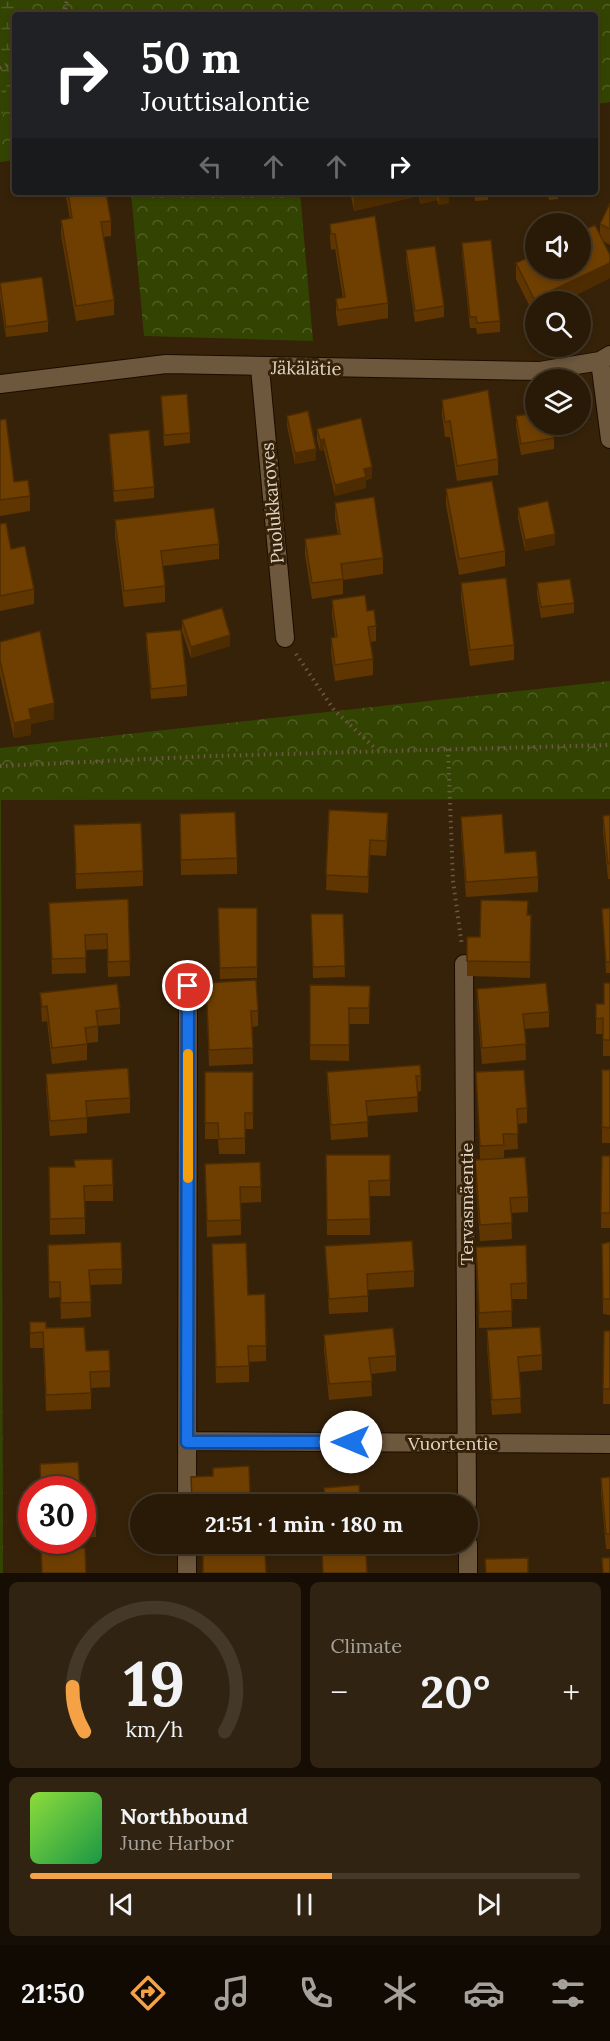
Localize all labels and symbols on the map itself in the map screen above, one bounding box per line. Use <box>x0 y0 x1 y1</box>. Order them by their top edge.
street label: Jäkälätie <box>270 356 342 380</box>
street label: Puolukkaroves <box>255 441 289 565</box>
pin <box>162 960 213 1011</box>
street label: Tervasmäentie <box>455 1142 478 1265</box>
position arrow <box>319 1410 383 1474</box>
street label: Vuortentie <box>407 1432 498 1455</box>
speed limit sign: 30 <box>18 1476 96 1554</box>

